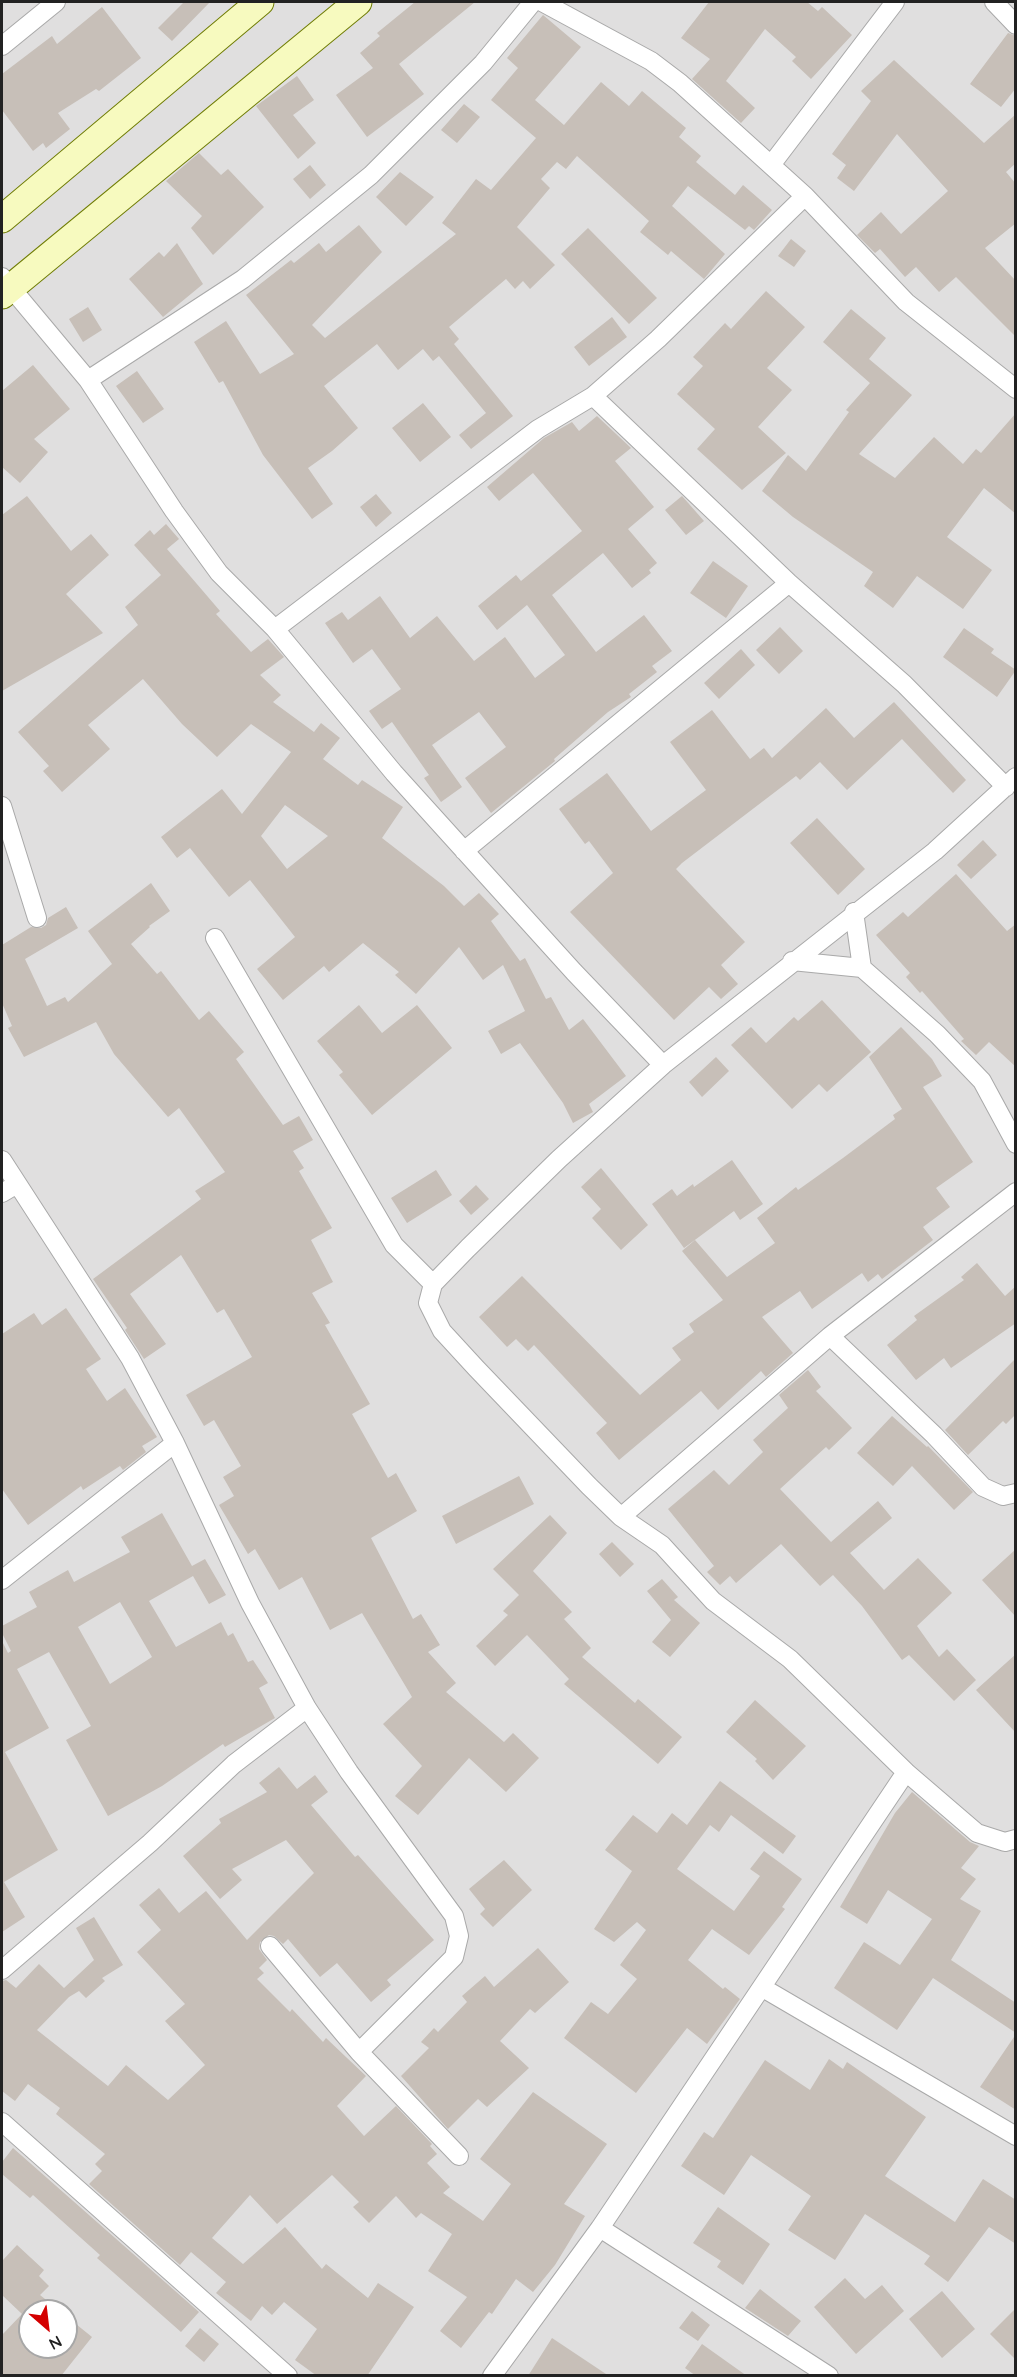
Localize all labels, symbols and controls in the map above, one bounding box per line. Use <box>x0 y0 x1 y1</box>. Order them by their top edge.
north arrow <box>18 2299 78 2359</box>
text: N <box>46 2332 65 2355</box>

